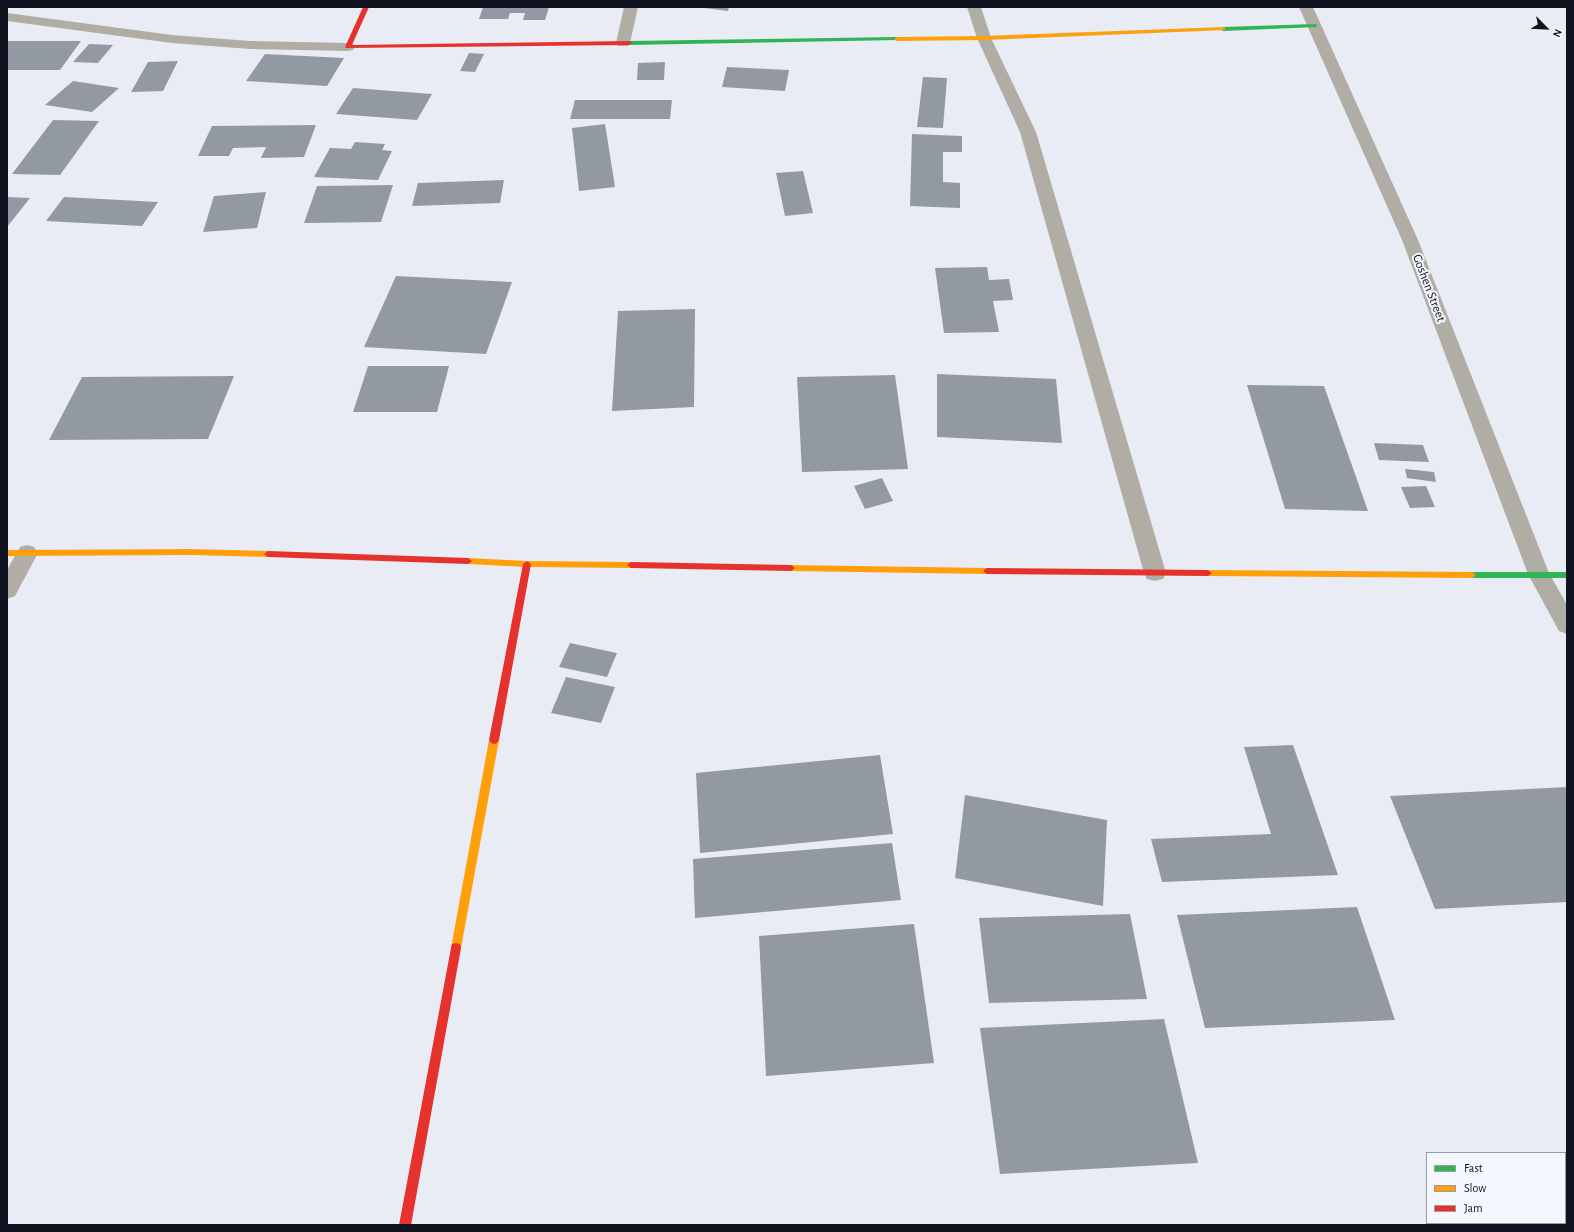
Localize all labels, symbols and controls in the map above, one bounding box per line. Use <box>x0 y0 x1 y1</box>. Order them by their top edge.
north arrow <box>1526 8 1566 48</box>
text: N <box>1551 27 1564 39</box>
street label: Goshen Street <box>1409 252 1449 324</box>
legend <box>1426 1152 1566 1224</box>
text: Fast <box>1464 1162 1483 1174</box>
text: Slow <box>1464 1182 1486 1194</box>
text: Jam <box>1464 1202 1483 1214</box>

